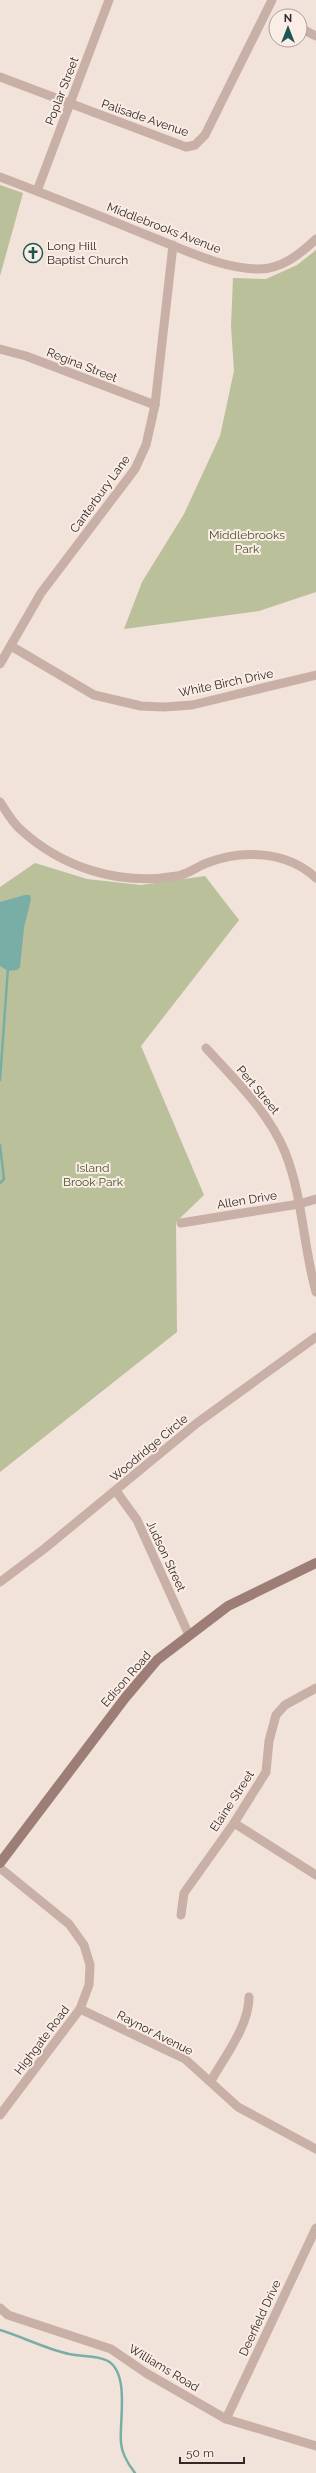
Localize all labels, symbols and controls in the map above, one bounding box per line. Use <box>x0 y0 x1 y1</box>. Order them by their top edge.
north arrow <box>268 8 308 48</box>
text: N <box>284 12 292 25</box>
street label: Poplar Street <box>43 55 81 127</box>
street label: Palisade Avenue <box>99 96 191 140</box>
street label: Middlebrooks Avenue <box>105 200 223 256</box>
place label: Long Hill Baptist Church <box>47 239 128 267</box>
church icon: Long Hill Baptist Church <box>22 242 44 264</box>
street label: Regina Street <box>45 345 119 385</box>
street label: Canterbury Lane <box>67 452 133 536</box>
park label: Middlebrooks Park <box>209 528 285 556</box>
street label: White Birch Drive <box>178 666 274 700</box>
street label: Pert Street <box>234 1063 282 1117</box>
park label: Island Brook Park <box>63 1161 124 1189</box>
street label: Allen Drive <box>216 1188 278 1212</box>
street label: Woodridge Circle <box>107 1411 191 1485</box>
street label: Judson Street <box>143 1518 189 1594</box>
street label: Edison Road <box>98 1648 154 1710</box>
street label: Elaine Street <box>207 1768 257 1834</box>
street label: Highgate Road <box>12 2003 72 2077</box>
street label: Raynor Avenue <box>115 2008 195 2058</box>
street label: Deerfield Drive <box>236 2278 284 2358</box>
street label: Williams Road <box>126 2342 202 2394</box>
scale bar <box>180 2439 244 2465</box>
text: 50 m <box>186 2446 214 2460</box>

